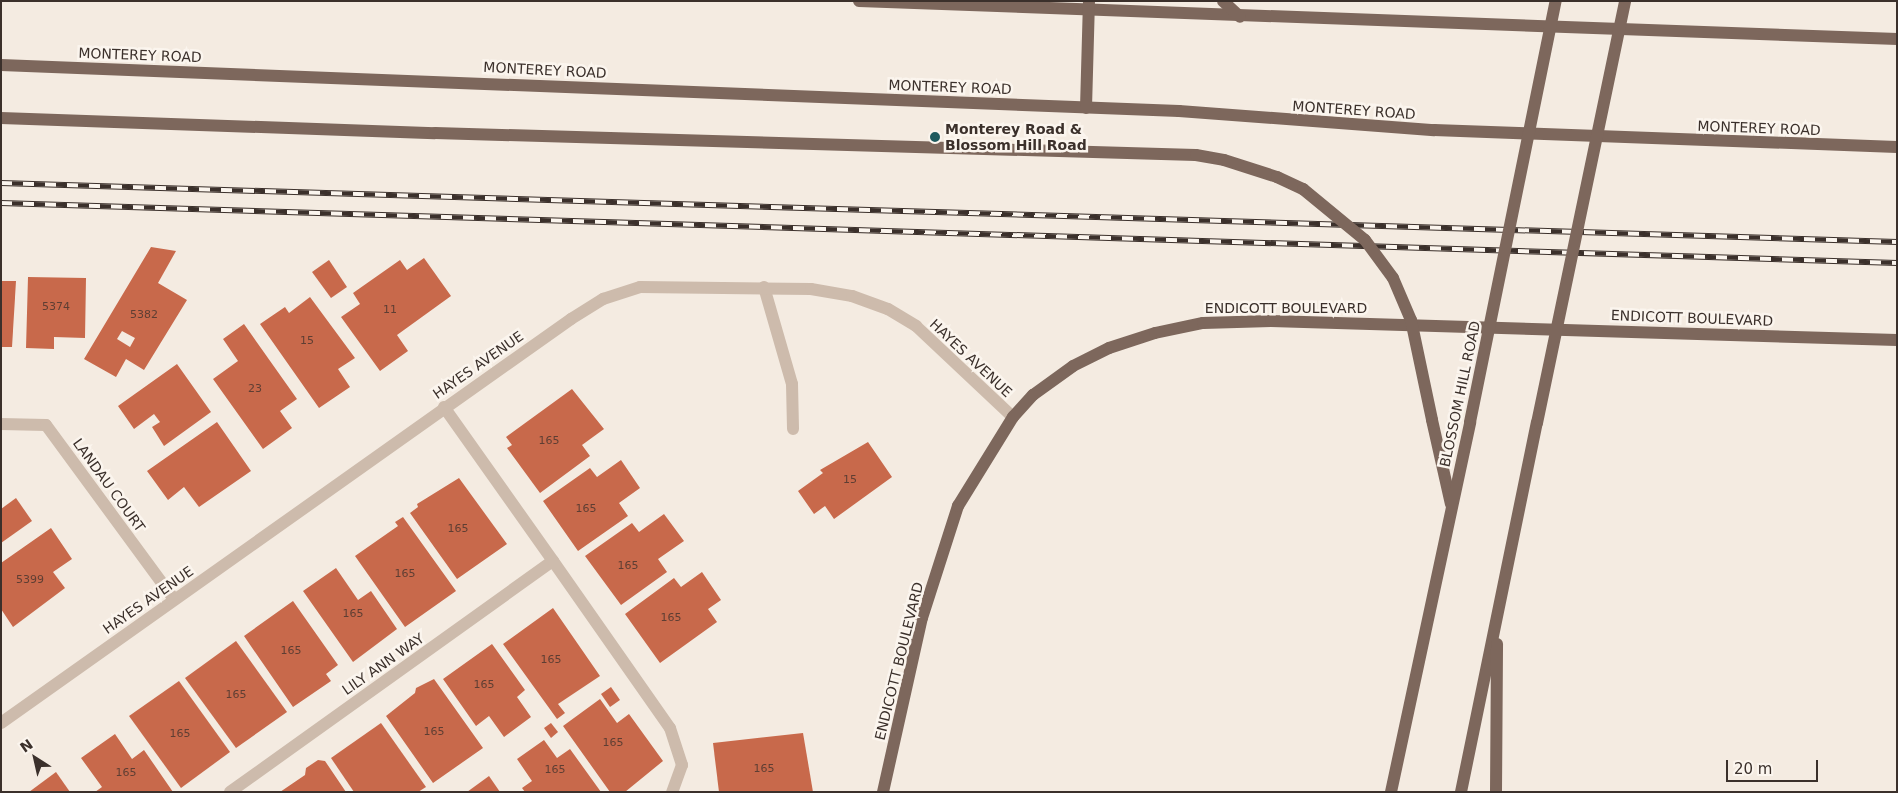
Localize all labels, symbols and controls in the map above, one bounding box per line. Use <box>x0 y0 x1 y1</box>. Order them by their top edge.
street label: MONTEREY ROAD <box>78 44 202 66</box>
street label: MONTEREY ROAD <box>483 58 607 82</box>
street label: MONTEREY ROAD <box>888 76 1012 98</box>
street label: MONTEREY ROAD <box>1292 97 1416 123</box>
street label: MONTEREY ROAD <box>1697 117 1821 139</box>
place label: Monterey Road & Blossom Hill Road <box>945 121 1087 154</box>
marker: Monterey Road & Blossom Hill Road <box>929 131 941 143</box>
house number: 5374 <box>42 300 70 314</box>
street label: ENDICOTT BOULEVARD <box>1205 300 1367 316</box>
house number: 11 <box>383 303 397 317</box>
street label: ENDICOTT BOULEVARD <box>1611 307 1773 329</box>
house number: 5382 <box>130 308 158 322</box>
street label: HAYES AVENUE <box>926 316 1016 400</box>
street label: BLOSSOM HILL ROAD <box>1436 319 1484 469</box>
street label: HAYES AVENUE <box>430 328 526 402</box>
house number: 15 <box>300 334 314 348</box>
house number: 23 <box>248 382 262 396</box>
house number: 165 <box>539 434 559 448</box>
street label: LANDAU COURT <box>69 435 149 535</box>
house number: 15 <box>843 473 857 487</box>
house number: 165 <box>576 502 596 516</box>
house number: 165 <box>448 522 468 536</box>
house number: 165 <box>618 559 638 573</box>
street label: HAYES AVENUE <box>100 563 196 637</box>
house number: 165 <box>395 567 415 581</box>
house number: 5399 <box>16 573 44 587</box>
street label: ENDICOTT BOULEVARD <box>871 580 927 742</box>
house number: 165 <box>343 607 363 621</box>
house number: 165 <box>661 611 681 625</box>
street label: LILY ANN WAY <box>339 630 427 698</box>
house number: 165 <box>281 644 301 658</box>
house number: 165 <box>541 653 561 667</box>
house number: 165 <box>474 678 494 692</box>
house number: 165 <box>226 688 246 702</box>
house number: 165 <box>424 725 444 739</box>
house number: 165 <box>170 727 190 741</box>
north arrow <box>10 733 60 783</box>
text: N <box>17 736 36 756</box>
house number: 165 <box>603 736 623 750</box>
scale bar <box>1728 750 1820 782</box>
text: 20 m <box>1734 760 1772 778</box>
house number: 165 <box>754 762 774 776</box>
house number: 165 <box>545 763 565 777</box>
house number: 165 <box>116 766 136 780</box>

